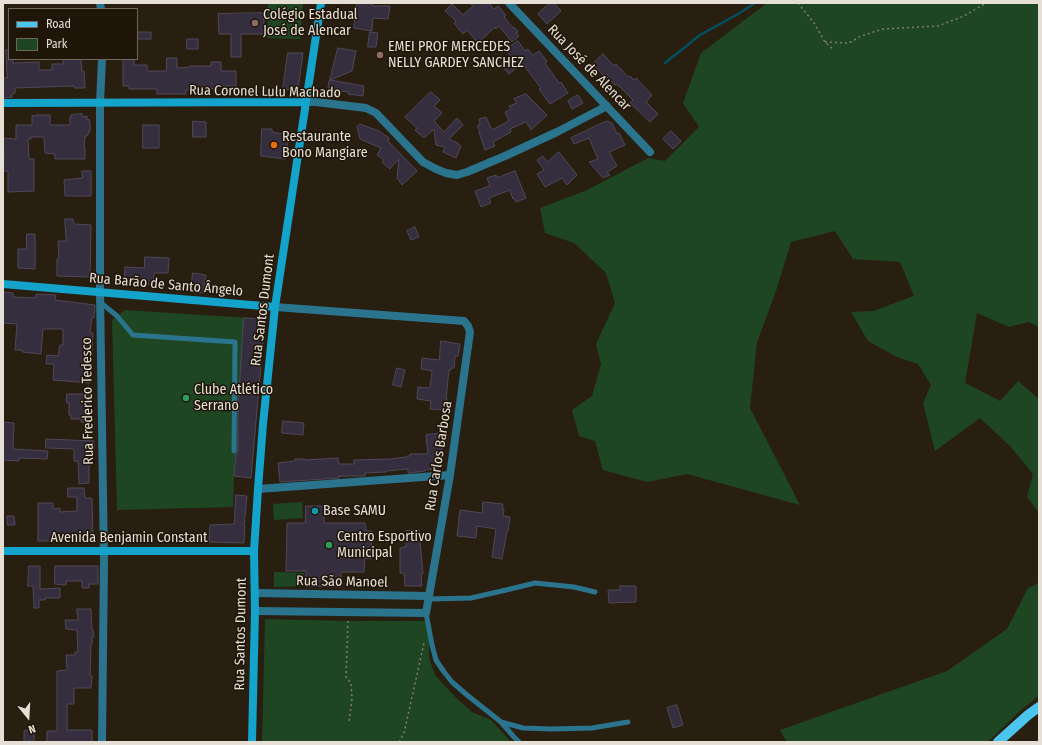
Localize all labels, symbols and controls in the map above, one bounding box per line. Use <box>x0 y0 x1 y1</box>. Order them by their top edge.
place label: Colégio Estadual José de Alencar <box>263 7 358 40</box>
legend <box>8 8 138 60</box>
text: Road <box>46 17 71 31</box>
marker: Colégio Estadual José de Alencar <box>250 18 260 28</box>
street label: Rua José de Alencar <box>544 21 634 115</box>
text: Park <box>46 37 67 51</box>
place label: EMEI PROF MERCEDES NELLY GARDEY SANCHEZ <box>388 39 524 72</box>
marker: EMEI PROF MERCEDES NELLY GARDEY SANCHEZ <box>375 50 385 60</box>
street label: Rua Coronel Lulu Machado <box>189 82 341 102</box>
place label: Restaurante Bono Mangiare <box>282 129 368 162</box>
marker: Restaurante Bono Mangiare <box>269 140 279 150</box>
street label: Rua Santos Dumont <box>248 253 278 367</box>
street label: Rua Barão de Santo Ângelo <box>88 270 244 300</box>
street label: Rua Frederico Tedesco <box>78 337 98 465</box>
place label: Clube Atlético Serrano <box>194 382 273 414</box>
marker: Clube Atlético Serrano <box>181 393 191 403</box>
street label: Rua Carlos Barbosa <box>422 400 456 512</box>
place label: Base SAMU <box>323 503 386 519</box>
marker: Base SAMU <box>310 506 320 516</box>
place label: Centro Esportivo Municipal <box>337 529 432 562</box>
street label: Avenida Benjamin Constant <box>50 530 208 546</box>
marker: Centro Esportivo Municipal <box>324 540 334 550</box>
street label: Rua São Manoel <box>296 573 388 591</box>
street label: Rua Santos Dumont <box>232 577 250 691</box>
north arrow <box>8 697 48 737</box>
text: N <box>27 722 37 736</box>

